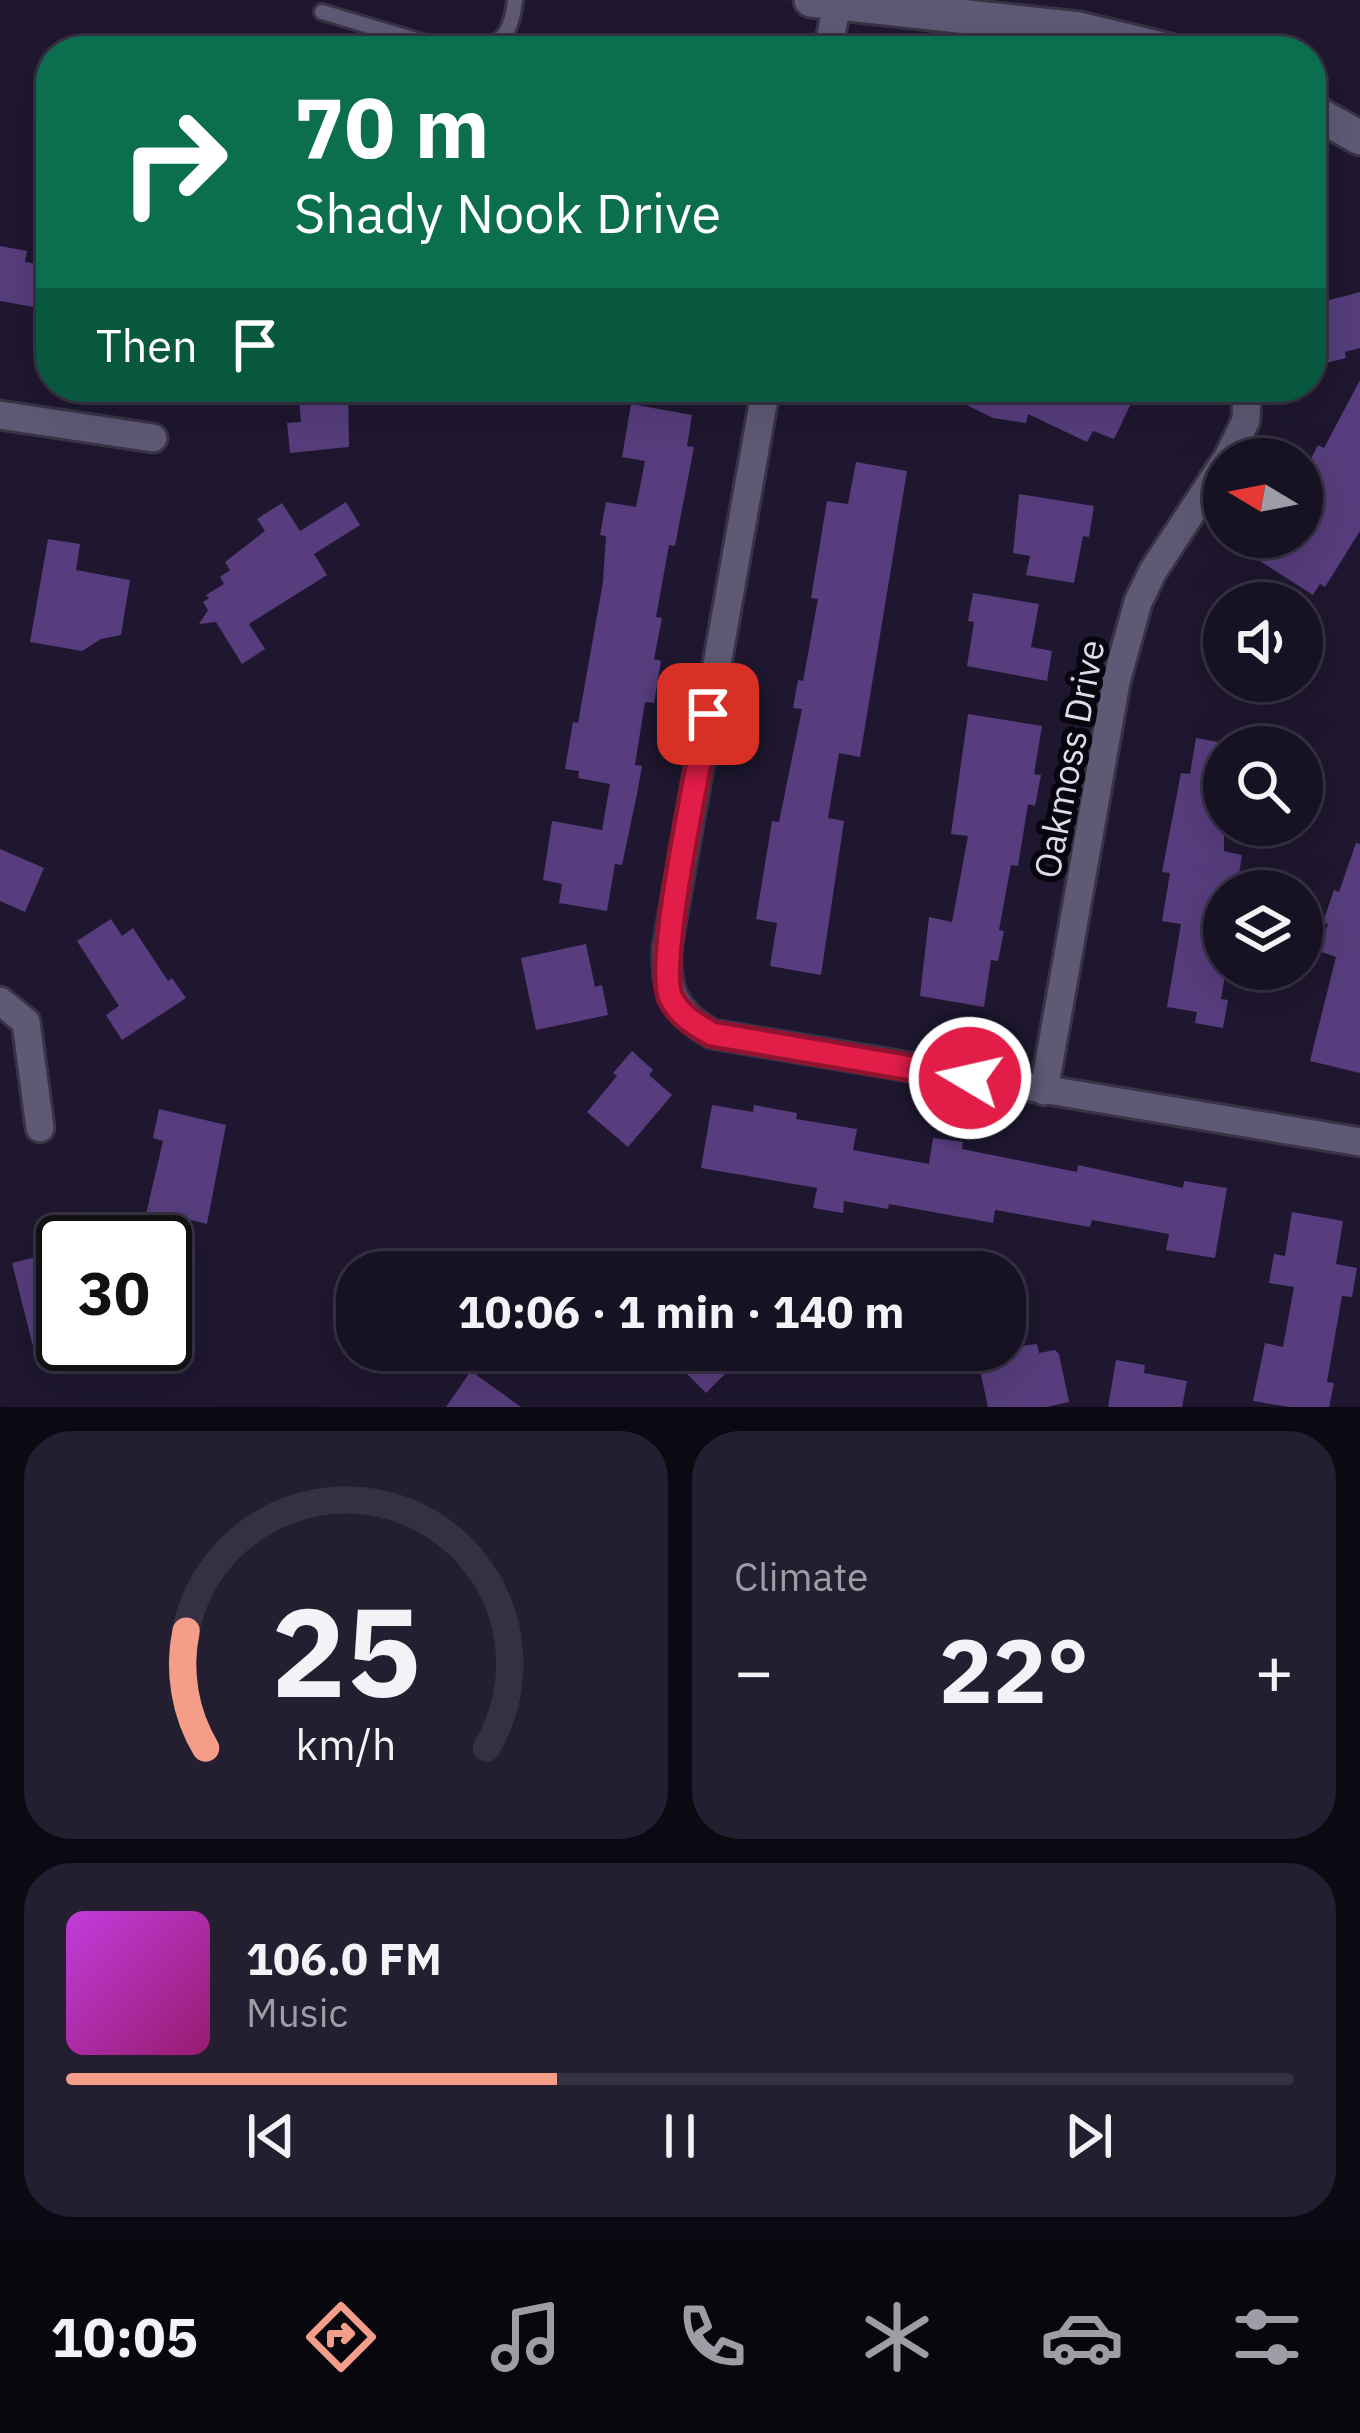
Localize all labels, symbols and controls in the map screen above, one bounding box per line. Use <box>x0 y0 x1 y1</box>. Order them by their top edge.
text: 70 m <box>294 72 490 181</box>
icon: right <box>96 84 252 240</box>
text: Shady Nook Drive <box>294 178 721 248</box>
icon: arrive <box>222 312 288 378</box>
text: Then <box>96 316 198 374</box>
north arrow <box>1203 438 1323 558</box>
map controls <box>1203 438 1323 990</box>
button: sound <box>1203 582 1323 702</box>
street label: Oakmoss Drive <box>1022 636 1115 882</box>
pin <box>657 663 759 765</box>
icon: arrive <box>675 681 741 747</box>
button: search <box>1203 726 1323 846</box>
button: layers <box>1203 870 1323 990</box>
position arrow <box>907 1015 1033 1141</box>
speed limit sign: 30 <box>36 1215 192 1371</box>
text: 10:06 · 1 min · 140 m <box>458 1282 904 1340</box>
text: Climate <box>734 1551 868 1602</box>
text: 25 <box>271 1569 421 1731</box>
text: 22° <box>939 1611 1089 1728</box>
text: − <box>734 1627 774 1713</box>
text: + <box>1254 1627 1294 1713</box>
text: km/h <box>296 1716 396 1772</box>
text: 106.0 FM <box>246 1929 442 1987</box>
text: Music <box>246 1987 348 2038</box>
icon: previous <box>238 2103 304 2169</box>
icon: pause <box>647 2103 713 2169</box>
icon: next <box>1056 2103 1122 2169</box>
icon: directions <box>299 2295 383 2379</box>
icon: music <box>484 2295 568 2379</box>
icon: phone <box>670 2295 754 2379</box>
icon: climate <box>855 2295 939 2379</box>
icon: car <box>1040 2295 1124 2379</box>
icon: filters <box>1225 2295 1309 2379</box>
text: 10:05 <box>51 2302 198 2372</box>

